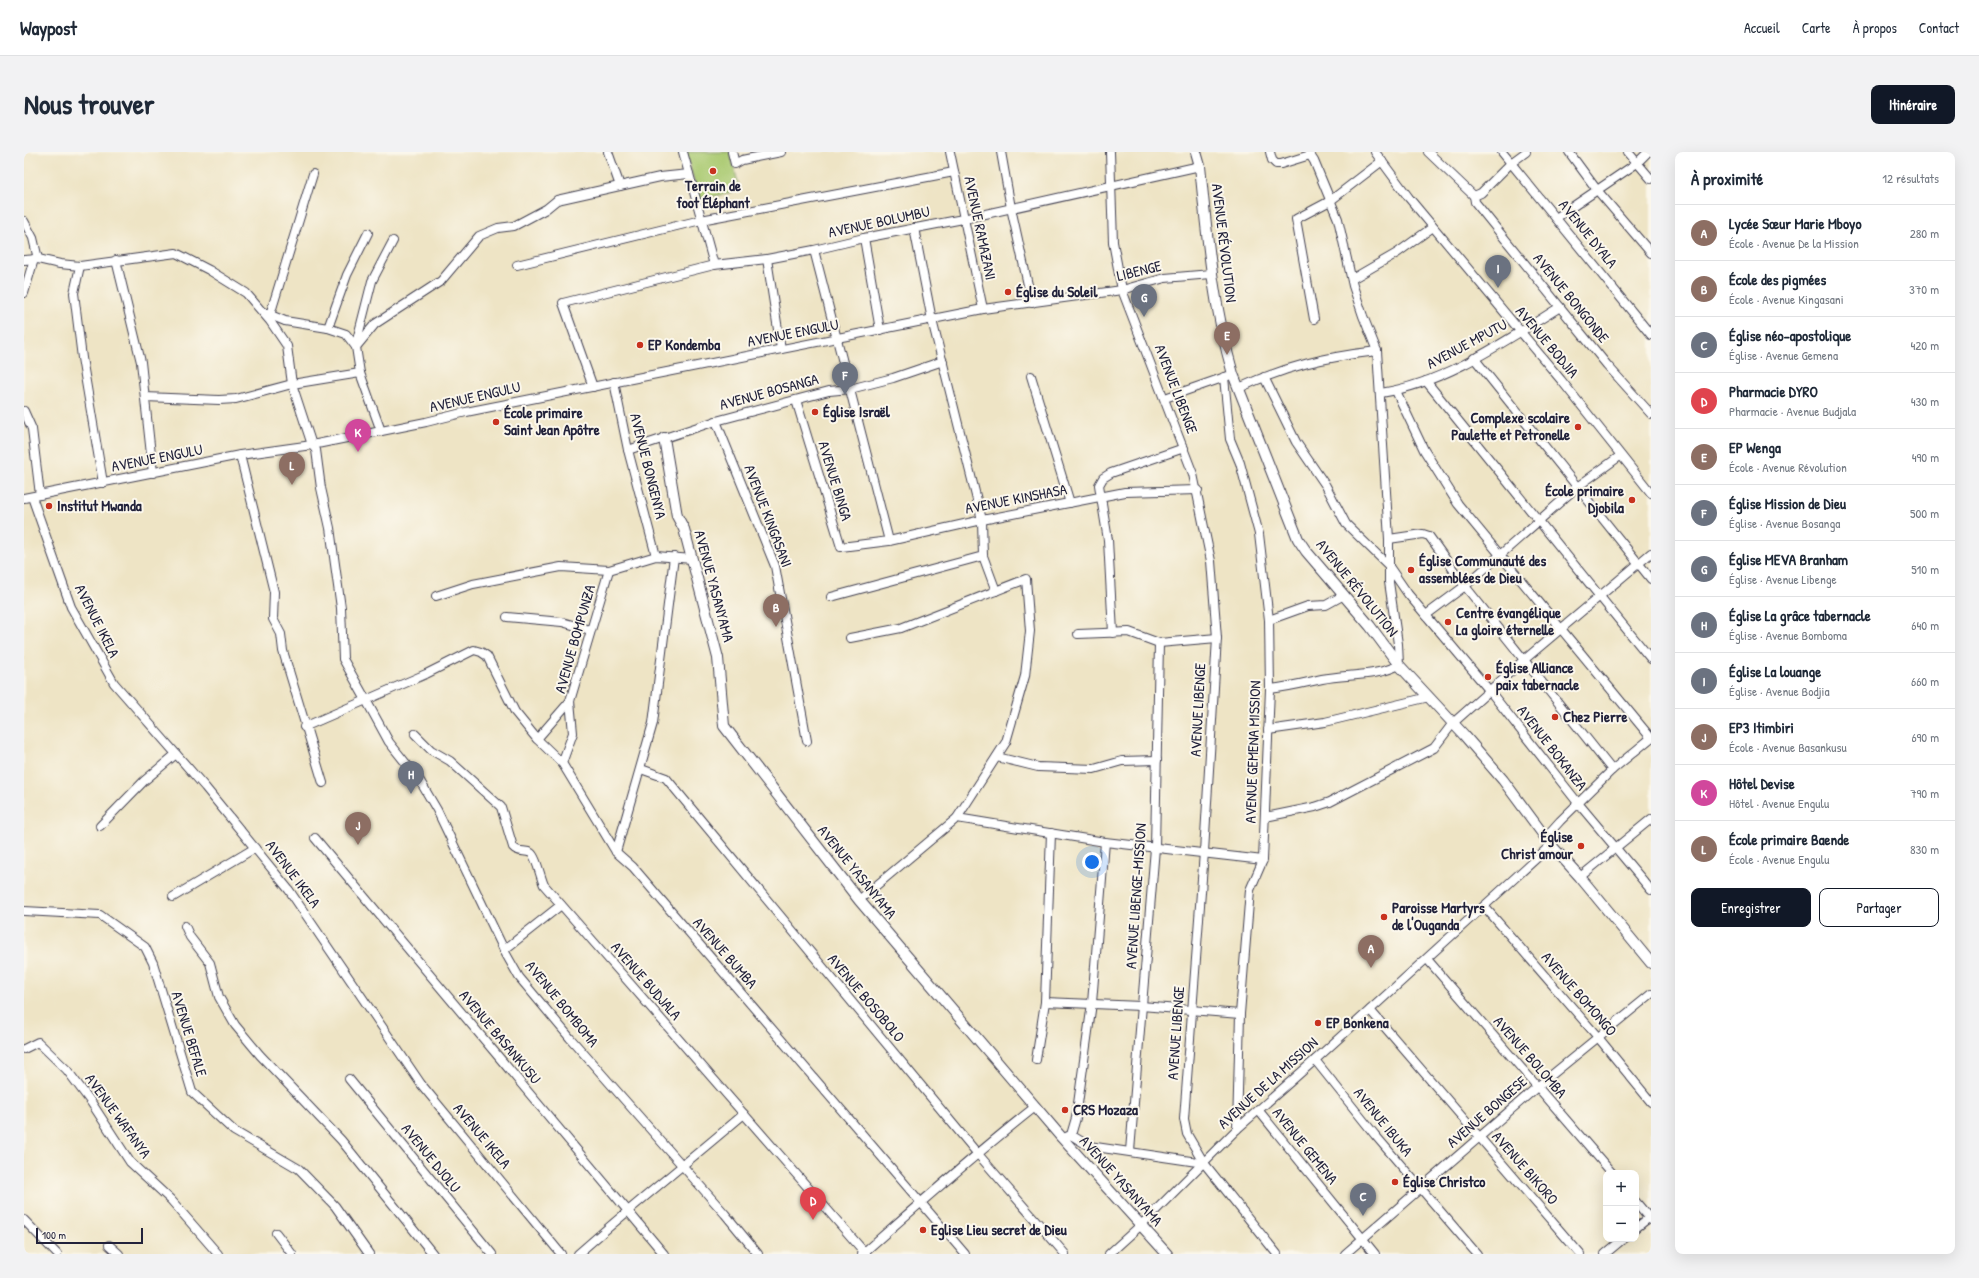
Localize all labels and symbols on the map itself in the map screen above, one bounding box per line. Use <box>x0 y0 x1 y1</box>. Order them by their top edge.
marker: Terrain de foot Éléphant <box>708 166 718 176</box>
street label: AVENUE RAMAZANI <box>959 174 1002 282</box>
place label: Terrain de foot Éléphant <box>676 175 750 214</box>
street label: AVENUE RÉVOLUTION <box>1207 182 1242 304</box>
street label: AVENUE DYALA <box>1554 195 1623 273</box>
street label: AVENUE BOLUMBU <box>826 201 932 243</box>
street label: AVENUE BONGONDE <box>1529 248 1614 347</box>
street label: LIBENGE <box>1114 255 1164 286</box>
pin: I <box>1485 255 1511 288</box>
place label: Église du Soleil <box>1016 281 1098 303</box>
pin: G <box>1131 284 1157 317</box>
marker: Église du Soleil <box>1003 287 1013 297</box>
street label: AVENUE BODJIA <box>1511 301 1584 383</box>
street label: AVENUE ENGULU <box>745 313 840 352</box>
street label: AVENUE MPUTU <box>1423 314 1511 374</box>
pin: E <box>1214 322 1240 355</box>
place label: EP Kondemba <box>648 334 720 355</box>
marker: EP Kondemba <box>635 340 645 350</box>
street label: AVENUE LIBENGE <box>1150 341 1203 437</box>
pin: F <box>832 362 858 395</box>
street label: AVENUE BOSANGA <box>717 368 821 415</box>
street label: AVENUE ENGULU <box>427 376 522 417</box>
place label: Église Israël <box>823 401 891 423</box>
place label: École primaire Saint Jean Apôtre <box>504 402 600 441</box>
marker: Église Israël <box>810 407 820 417</box>
place label: Complexe scolaire Paulette et Petronelle <box>1451 407 1570 445</box>
street label: AVENUE BONGENYA <box>625 411 672 522</box>
marker: École primaire Saint Jean Apôtre <box>491 417 501 427</box>
pin: K <box>345 419 371 452</box>
marker: Complexe scolaire Paulette et Petronelle <box>1573 422 1583 432</box>
street label: AVENUE ENGULU <box>109 438 204 477</box>
street label: AVENUE BINGA <box>813 438 858 524</box>
pin: L <box>279 452 305 485</box>
street label: AVENUE KINGASANI <box>739 462 798 570</box>
street label: AVENUE KINSHASA <box>963 478 1069 519</box>
place label: École primaire Djobila <box>1545 480 1624 518</box>
place label: Institut Mwanda <box>57 495 142 516</box>
marker: École primaire Djobila <box>1627 495 1637 505</box>
marker: Institut Mwanda <box>44 501 54 511</box>
street label: AVENUE YASANYAMA <box>689 528 740 645</box>
street label: AVENUE RÉVOLUTION <box>1312 535 1403 641</box>
place label: Église Communauté des assemblées de Dieu <box>1419 550 1547 588</box>
marker: Église Communauté des assemblées de Dieu <box>1406 565 1416 575</box>
street label: AVENUE IKELA <box>70 581 125 662</box>
street label: AVENUE BOMPUNZA <box>549 582 600 696</box>
pin: B <box>763 594 789 627</box>
place label: Centre évangélique La gloire éternelle <box>1456 602 1561 641</box>
marker: Centre évangélique La gloire éternelle <box>1443 617 1453 627</box>
place label: Église Alliance paix tabernacle <box>1496 657 1579 696</box>
street label: AVENUE LIBENGE <box>1185 662 1210 757</box>
marker: Église Alliance paix tabernacle <box>1483 672 1493 682</box>
street label: AVENUE GEMENA MISSION <box>1240 680 1265 824</box>
street label: AVENUE BOKANZA <box>1512 701 1593 795</box>
place label: Chez Pierre <box>1563 706 1627 727</box>
marker: Chez Pierre <box>1550 712 1560 722</box>
pin: H <box>398 761 424 794</box>
pin: J <box>345 812 371 845</box>
street label: AVENUE YASANYAMA <box>813 820 902 924</box>
street label: AVENUE LIBENGE-MISSION <box>1120 822 1151 970</box>
place label: Église Christ amour <box>1501 826 1573 864</box>
street label: AVENUE IKELA <box>261 836 326 912</box>
marker: Église Christ amour <box>1576 841 1586 851</box>
your location <box>1082 852 1102 872</box>
place label: Paroisse Martyrs de l'Ouganda <box>1392 897 1485 936</box>
street label: AVENUE BUMBA <box>688 912 763 993</box>
marker: Paroisse Martyrs de l'Ouganda <box>1379 912 1389 922</box>
pin: A <box>1358 935 1384 968</box>
street label: AVENUE BUDJALA <box>606 937 687 1025</box>
street label: AVENUE BOMONGO <box>1537 947 1622 1040</box>
street label: AVENUE BOSOBOLO <box>823 949 910 1046</box>
street label: AVENUE BOMBOMA <box>521 956 604 1052</box>
street label: AVENUE BASANKUSU <box>455 985 546 1088</box>
street label: AVENUE LIBENGE <box>1162 985 1189 1081</box>
street label: AVENUE BEFALE <box>167 989 213 1079</box>
street label: AVENUE BOLOMBA <box>1489 1011 1572 1103</box>
place label: EP Bonkena <box>1326 1012 1389 1033</box>
marker: EP Bonkena <box>1313 1018 1323 1028</box>
street label: AVENUE DE LA MISSION <box>1213 1032 1322 1133</box>
street label: AVENUE WAFANYA <box>80 1069 157 1163</box>
street label: AVENUE BONGESE <box>1442 1071 1532 1152</box>
street label: AVENUE IBUKA <box>1349 1083 1418 1161</box>
street label: AVENUE IKELA <box>449 1098 516 1173</box>
place label: CRS Mozaza <box>1073 1099 1138 1120</box>
street label: AVENUE GEMENA <box>1268 1103 1343 1189</box>
marker: CRS Mozaza <box>1060 1105 1070 1115</box>
street label: AVENUE DJOLU <box>397 1119 466 1197</box>
street label: AVENUE BIKORO <box>1488 1126 1563 1209</box>
street label: AVENUE YASANYAMA <box>1075 1131 1168 1231</box>
place label: Église Christco <box>1403 1171 1485 1193</box>
marker: Église Christco <box>1390 1177 1400 1187</box>
pin: C <box>1350 1183 1376 1216</box>
pin: D <box>800 1187 826 1220</box>
place label: Eglise Lieu secret de Dieu <box>931 1219 1068 1241</box>
marker: Eglise Lieu secret de Dieu <box>918 1225 928 1235</box>
scale bar <box>36 1226 143 1245</box>

